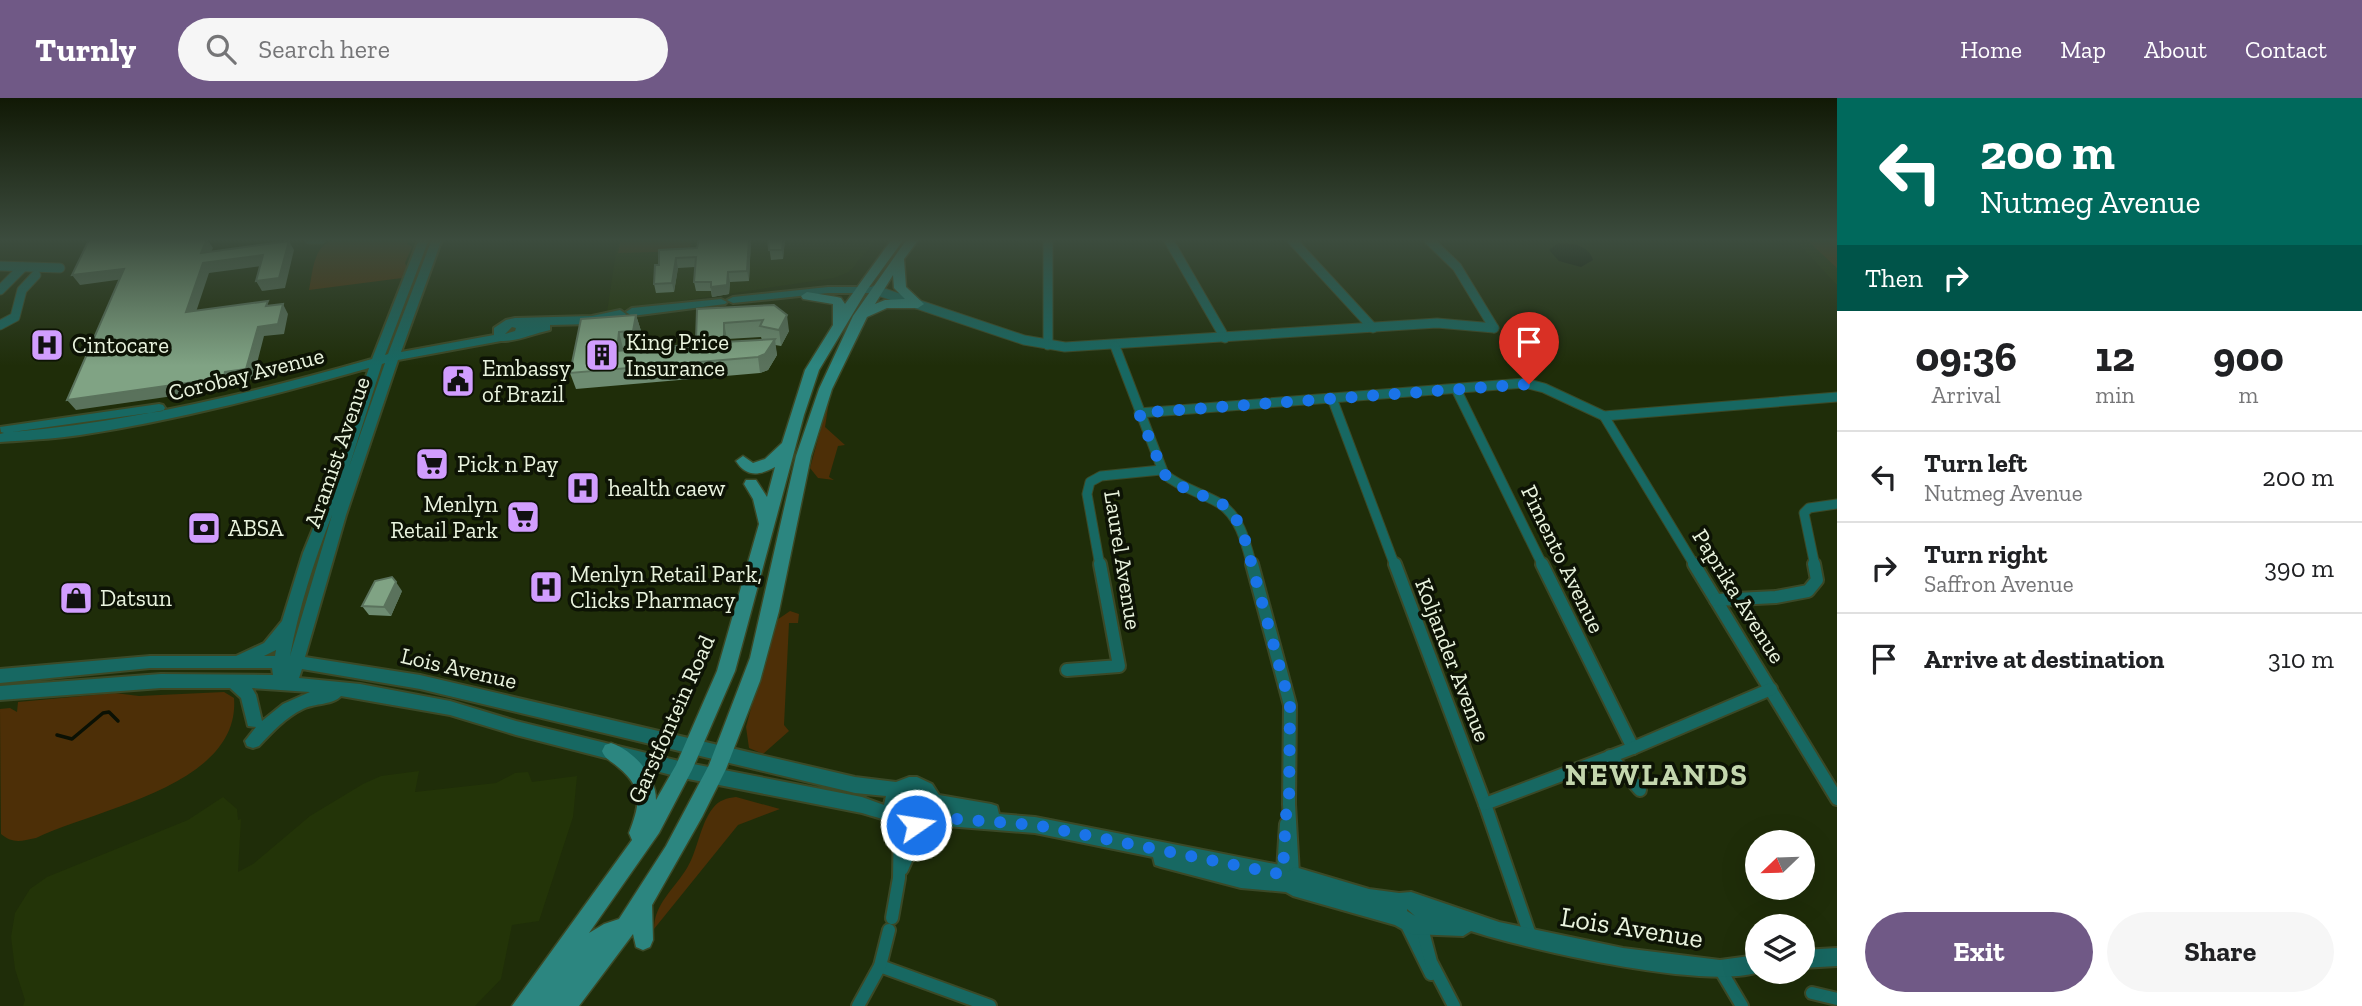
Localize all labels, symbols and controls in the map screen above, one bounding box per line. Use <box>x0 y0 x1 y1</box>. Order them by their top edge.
search box <box>178 18 668 81</box>
text: Turnly <box>35 30 136 69</box>
icon: search <box>202 30 240 68</box>
text: Search here <box>258 33 390 65</box>
text: Home <box>1960 35 2022 64</box>
text: Map <box>2060 35 2106 64</box>
text: About <box>2144 35 2207 64</box>
text: Contact <box>2245 35 2327 64</box>
text: 200 m <box>1980 123 2115 182</box>
icon: left <box>1865 126 1956 217</box>
text: Nutmeg Avenue <box>1980 183 2201 221</box>
icon: right <box>1937 259 1975 297</box>
text: Then <box>1865 262 1923 294</box>
pin <box>1499 312 1559 384</box>
icon: arrive <box>1510 323 1548 361</box>
hospital icon: Cintocare <box>28 326 66 364</box>
place label: King Price Insurance <box>626 328 729 382</box>
place label: Cintocare <box>72 331 169 359</box>
text: 09:36 <box>1915 331 2017 382</box>
text: 12 <box>2095 331 2135 382</box>
text: 900 <box>2213 331 2284 382</box>
building icon: King Price Insurance <box>583 336 621 374</box>
street label: Corobay Avenue <box>165 341 327 407</box>
place label: Embassy of Brazil <box>482 354 571 408</box>
public building icon: Embassy of Brazil <box>439 362 477 400</box>
street label: Aramist Avenue <box>298 373 376 531</box>
text: Arrival <box>1931 381 2001 409</box>
text: min <box>2095 381 2135 409</box>
text: m <box>2238 381 2258 409</box>
supermarket icon: Pick n Pay <box>413 445 451 483</box>
text: Turn left <box>1924 447 2027 479</box>
place label: Pick n Pay <box>457 450 559 478</box>
icon: left <box>1865 458 1903 496</box>
text: 200 m <box>2262 461 2334 493</box>
hospital icon: health caew <box>564 469 602 507</box>
place label: health caew <box>608 474 726 502</box>
text: Nutmeg Avenue <box>1924 479 2083 507</box>
street label: Pimento Avenue <box>1515 480 1611 638</box>
street label: Laurel Avenue <box>1098 488 1148 632</box>
place label: Menlyn Retail Park <box>390 490 498 544</box>
supermarket icon: Menlyn Retail Park <box>504 498 542 536</box>
bank icon: ABSA <box>185 509 223 547</box>
place label: ABSA <box>228 514 285 542</box>
street label: Paprika Avenue <box>1686 524 1792 668</box>
text: Turn right <box>1924 538 2047 570</box>
icon: right <box>1865 549 1903 587</box>
text: 390 m <box>2264 552 2334 584</box>
place label: Menlyn Retail Park, Clicks Pharmacy <box>570 560 762 614</box>
hospital icon: Menlyn Retail Park, Clicks Pharmacy <box>527 568 565 606</box>
text: Saffron Avenue <box>1924 570 2074 598</box>
street label: Koljander Avenue <box>1409 574 1497 746</box>
shop icon: Datsun <box>57 579 95 617</box>
place label: Datsun <box>100 584 172 612</box>
street label: Garstfontein Road <box>621 630 721 807</box>
icon: arrive <box>1865 640 1903 678</box>
street label: Lois Avenue <box>398 641 520 695</box>
text: Arrive at destination <box>1924 643 2164 675</box>
text: 310 m <box>2268 643 2334 675</box>
district label: NEWLANDS <box>1565 757 1749 793</box>
position arrow <box>879 788 953 862</box>
north arrow <box>1745 830 1815 900</box>
map controls <box>1745 830 1815 984</box>
street label: Lois Avenue <box>1558 900 1706 955</box>
button: Exit <box>1865 912 2093 992</box>
button: Share <box>2107 912 2334 992</box>
button: layers <box>1745 914 1815 984</box>

